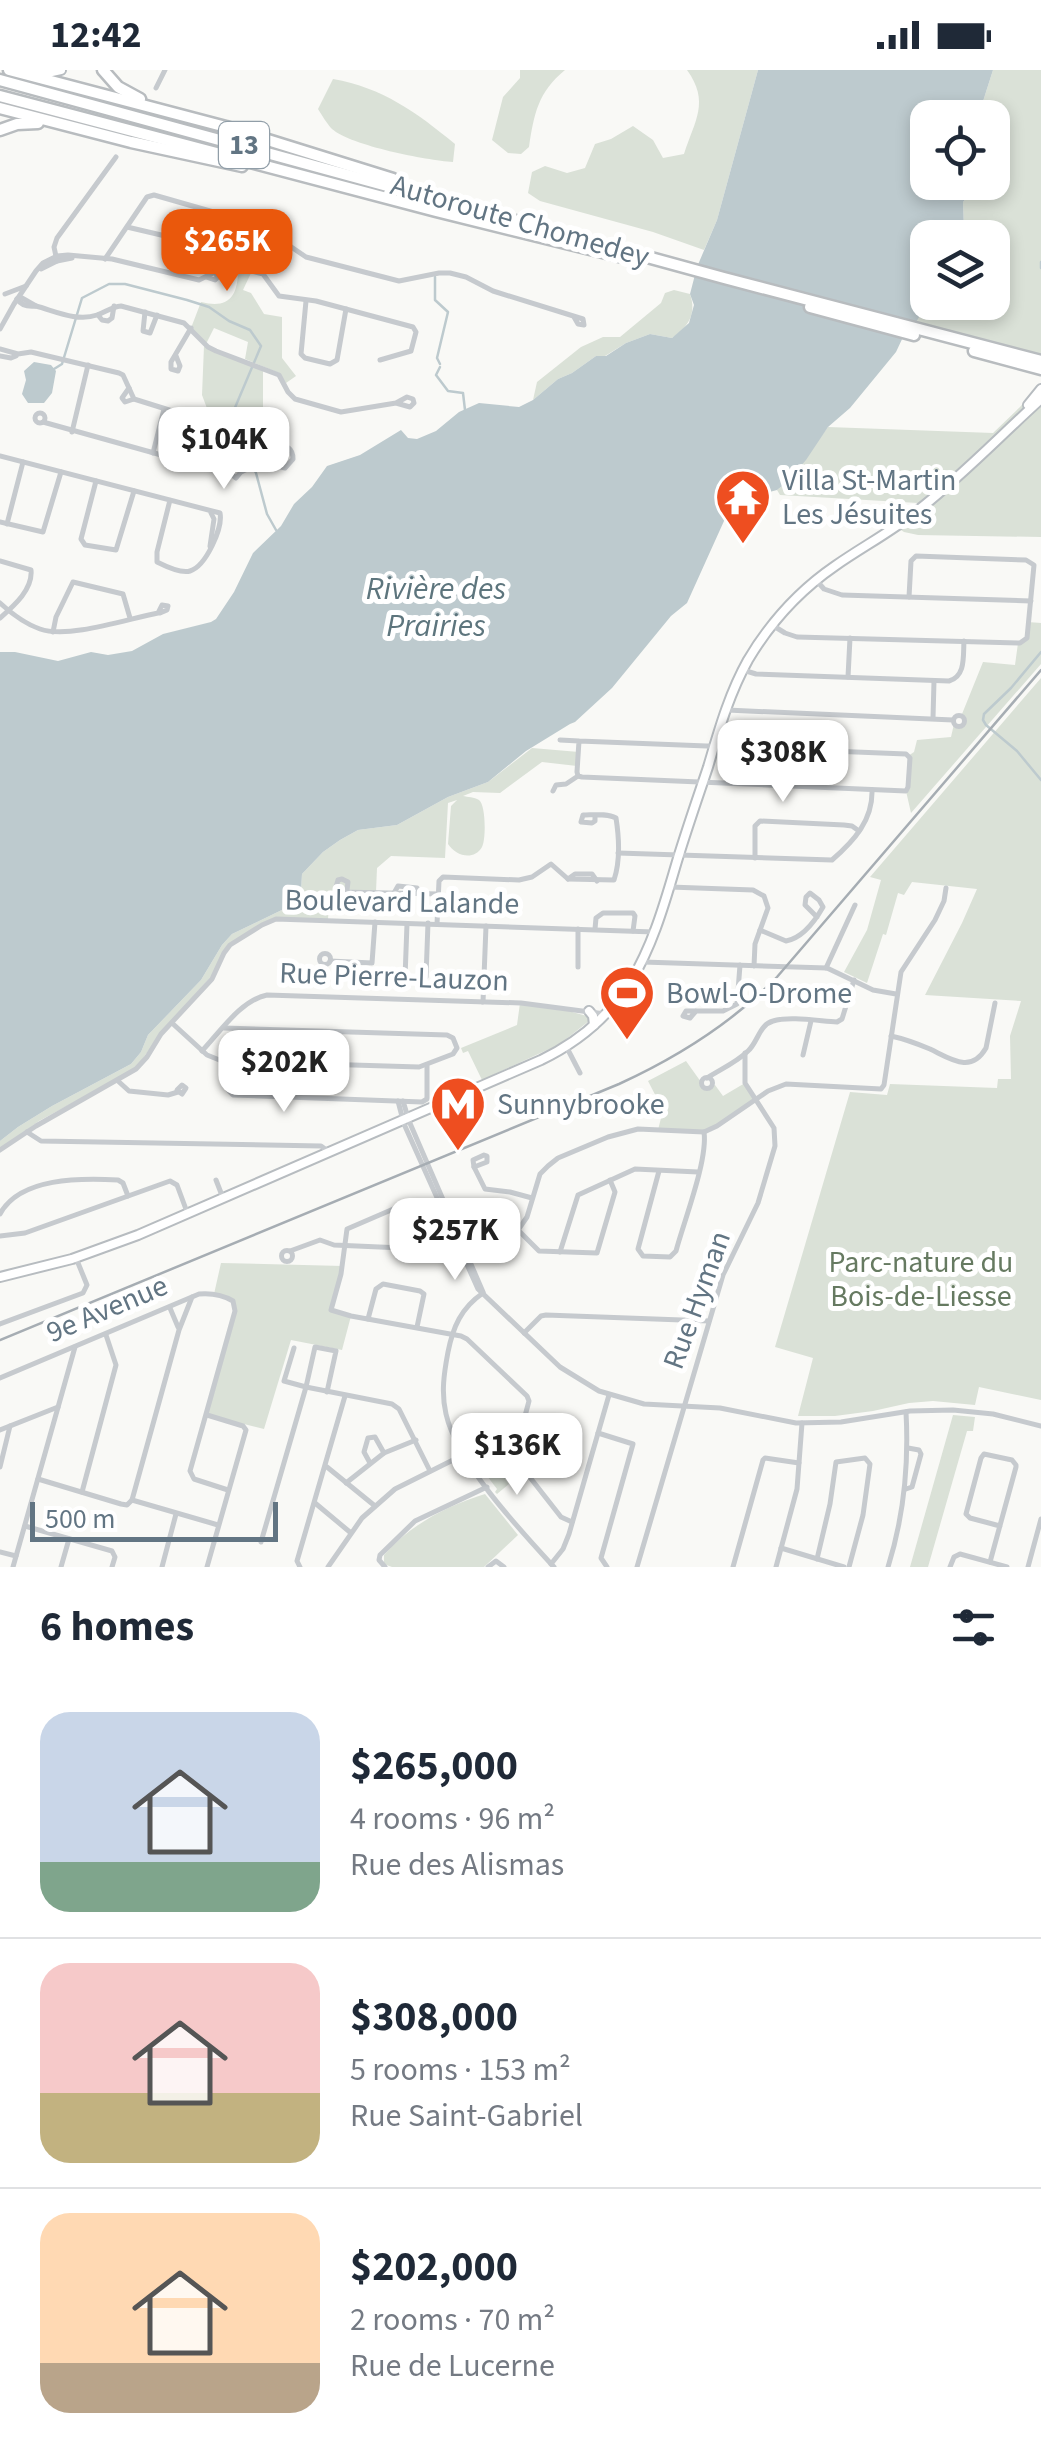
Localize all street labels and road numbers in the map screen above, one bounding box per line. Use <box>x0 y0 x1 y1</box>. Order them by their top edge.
road number: 13 <box>219 122 269 168</box>
street label: Autoroute Chomedey <box>386 164 654 278</box>
street label: Boulevard Lalande <box>284 878 520 926</box>
street label: Rue Pierre-Lauzon <box>278 952 510 1002</box>
street label: Rue Hyman <box>652 1225 742 1375</box>
street label: 9e Avenue <box>40 1264 174 1354</box>

